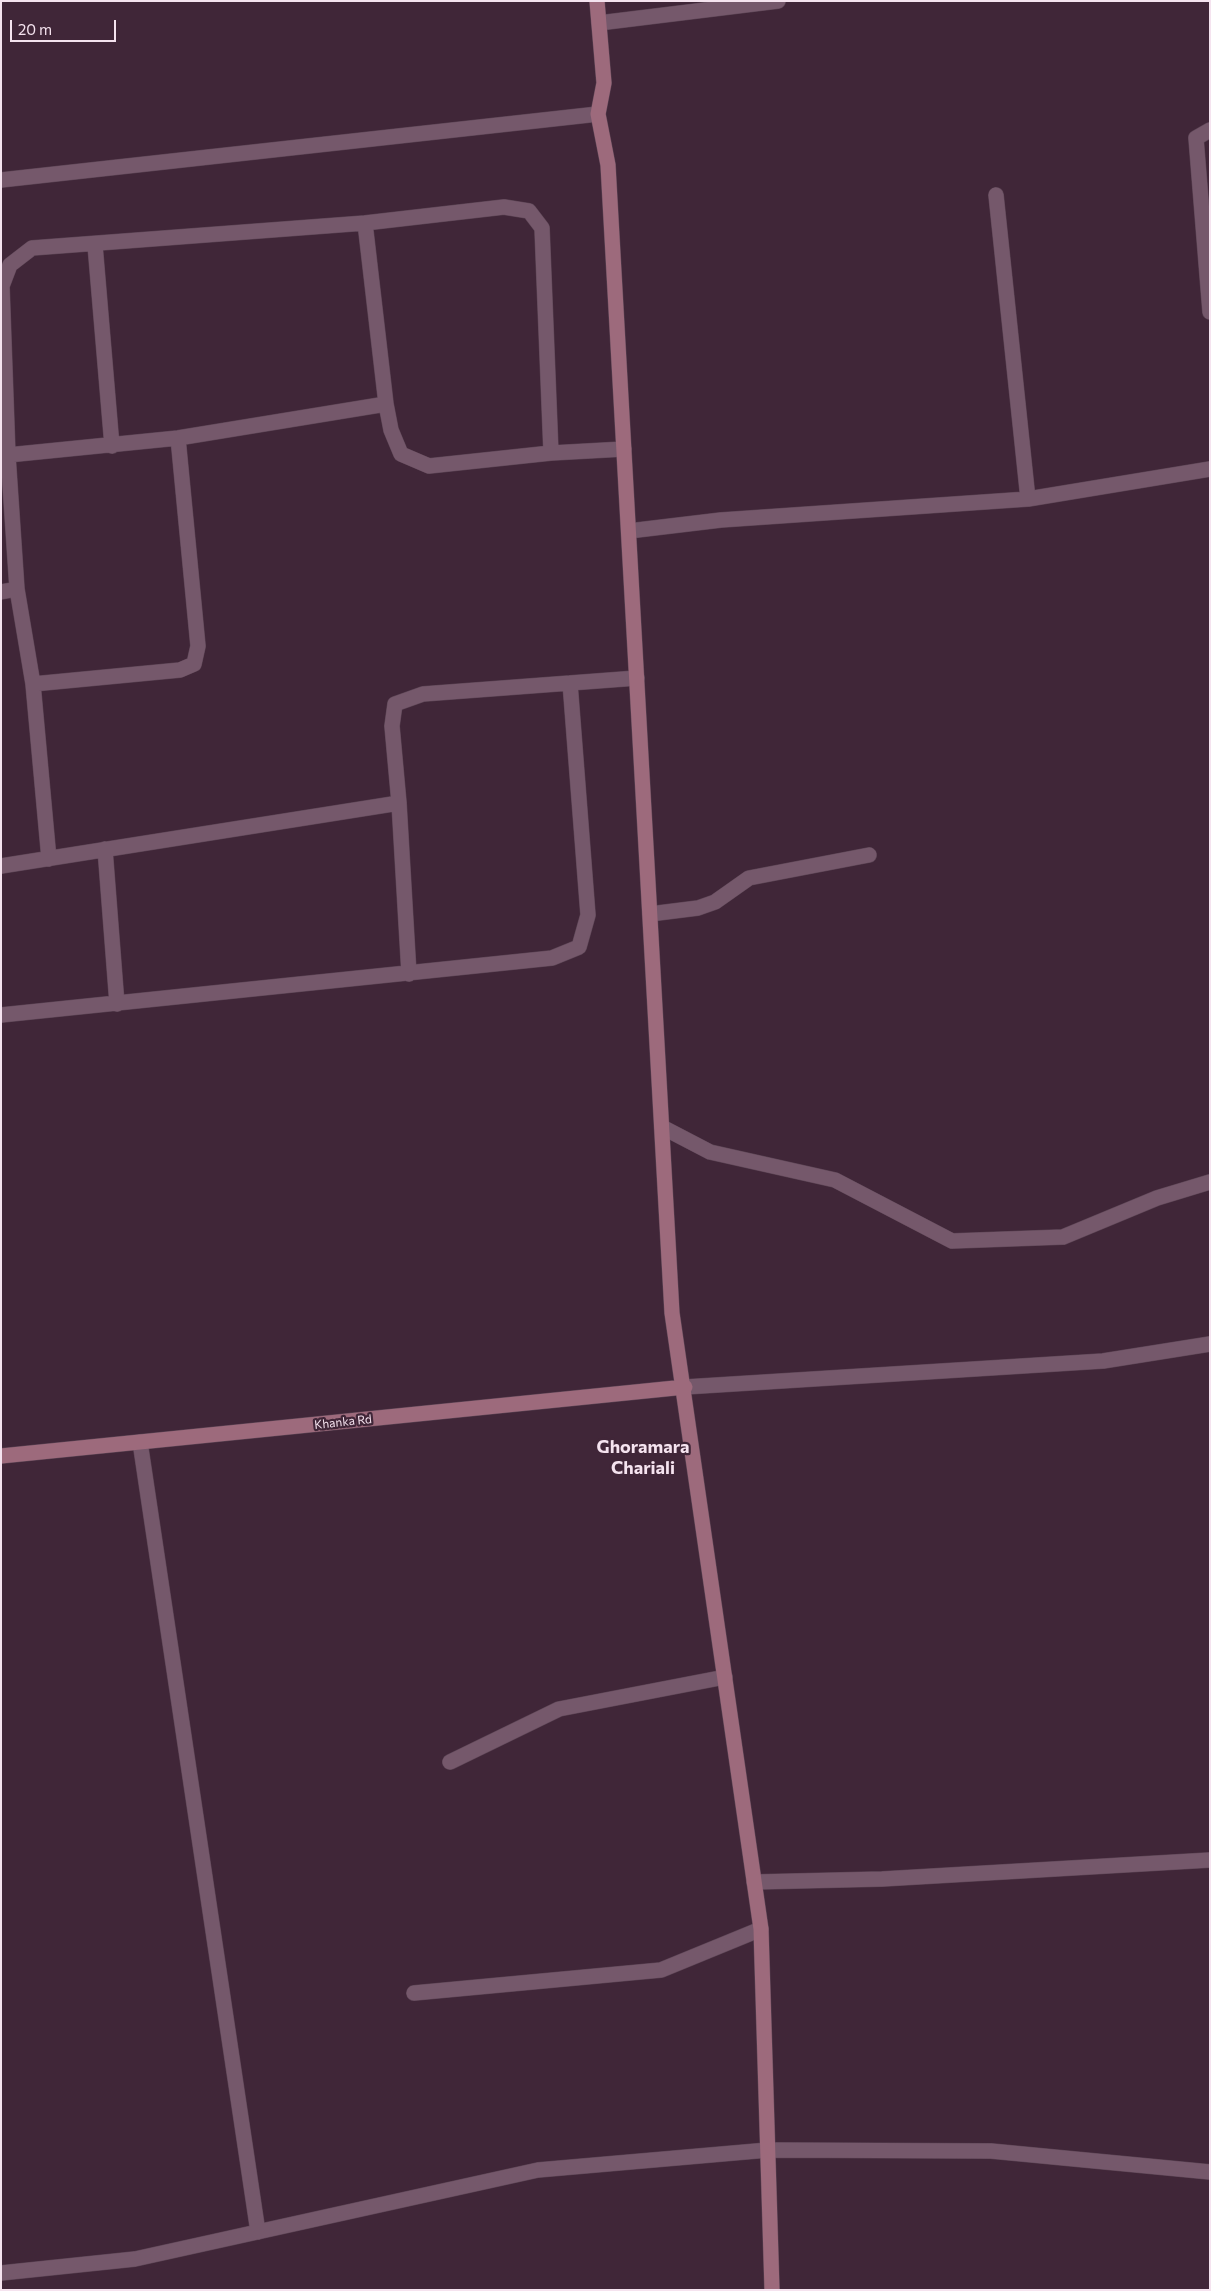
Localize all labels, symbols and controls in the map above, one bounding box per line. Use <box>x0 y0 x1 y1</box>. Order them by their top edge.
scale bar <box>12 10 119 42</box>
text: 20 m <box>18 20 52 38</box>
street label: Khanka Rd <box>314 1412 372 1432</box>
district label: Ghoramara Chariali <box>597 1436 689 1478</box>

